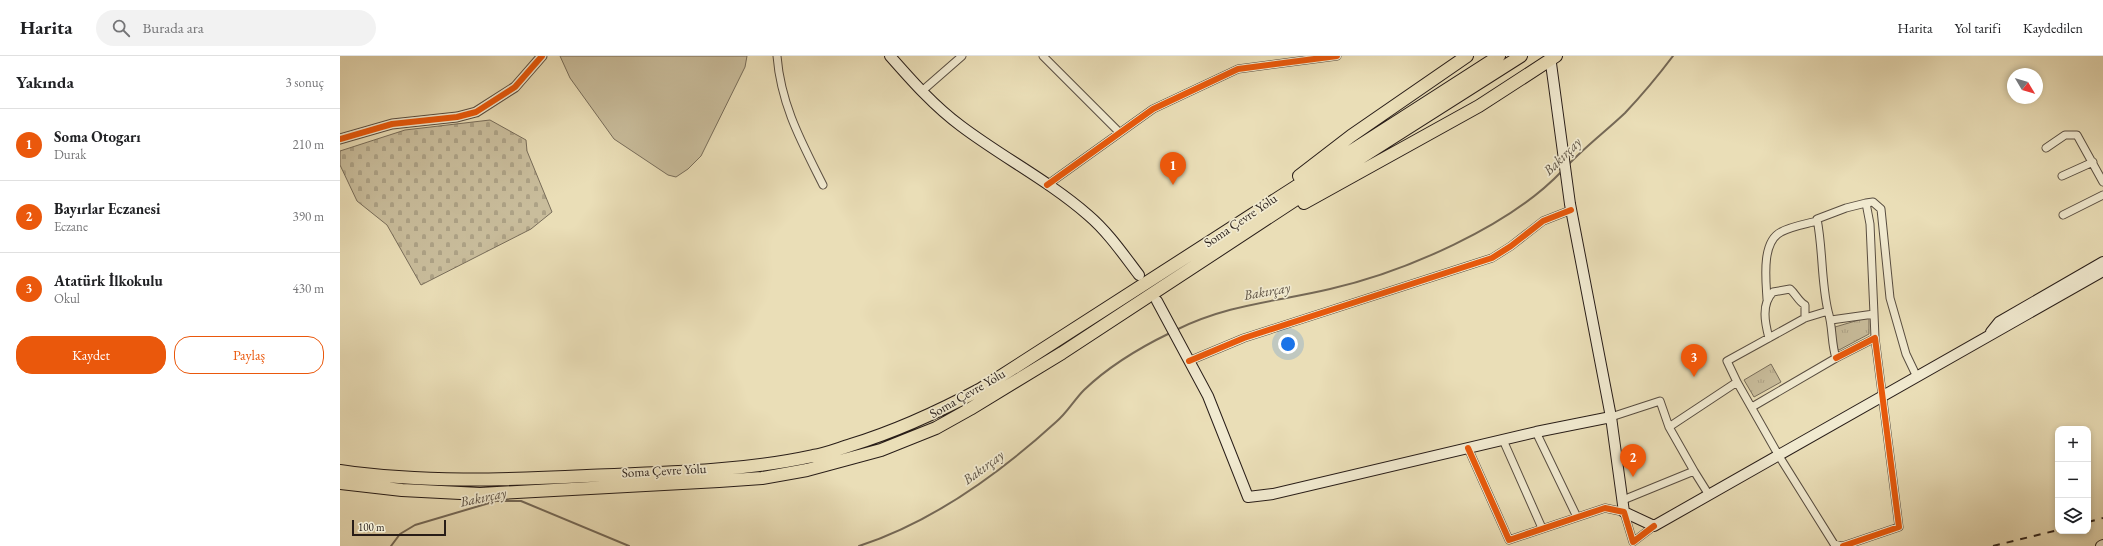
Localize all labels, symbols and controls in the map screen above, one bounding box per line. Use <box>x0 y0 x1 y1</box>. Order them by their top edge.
search box <box>96 10 376 46</box>
text: Harita <box>20 15 72 40</box>
icon: search <box>110 17 132 39</box>
text: Burada ara <box>142 18 204 37</box>
text: Harita <box>1898 19 1933 37</box>
text: Yol tarifi <box>1955 19 2001 37</box>
text: Kaydedilen <box>2023 19 2083 37</box>
north arrow <box>2007 68 2043 104</box>
text: Yakında <box>16 71 74 93</box>
text: 3 sonuç <box>286 74 324 91</box>
text: Soma Otogarı <box>54 127 141 146</box>
water label: Bakırçay <box>1538 133 1585 180</box>
text: 1 <box>26 136 32 153</box>
text: 210 m <box>293 136 324 153</box>
text: Durak <box>54 146 86 163</box>
pin: 1 <box>1160 152 1186 185</box>
street label: Soma Çevre Yolu <box>1200 190 1280 251</box>
text: Bayırlar Eczanesi <box>54 199 160 218</box>
text: 2 <box>26 208 32 225</box>
text: 390 m <box>293 208 324 225</box>
text: Eczane <box>54 218 88 235</box>
text: Atatürk İlkokulu <box>54 271 163 290</box>
water label: Bakırçay <box>1241 278 1292 304</box>
text: 3 <box>26 280 32 297</box>
text: 430 m <box>293 280 324 297</box>
text: Okul <box>54 290 80 307</box>
your location <box>1278 334 1298 354</box>
button: Kaydet <box>16 336 166 374</box>
button: Paylaş <box>174 336 324 374</box>
pin: 3 <box>1681 344 1707 377</box>
street label: Soma Çevre Yolu <box>926 365 1008 422</box>
map controls <box>2055 426 2091 534</box>
button: + <box>2055 426 2091 462</box>
pin: 2 <box>1620 444 1646 477</box>
water label: Bakırçay <box>958 446 1007 489</box>
street label: Soma Çevre Yolu <box>621 460 707 481</box>
button: − <box>2055 462 2091 498</box>
water label: Bakırçay <box>457 483 508 511</box>
button: layers <box>2055 498 2091 534</box>
scale bar <box>352 518 446 537</box>
text: 100 m <box>358 520 385 534</box>

